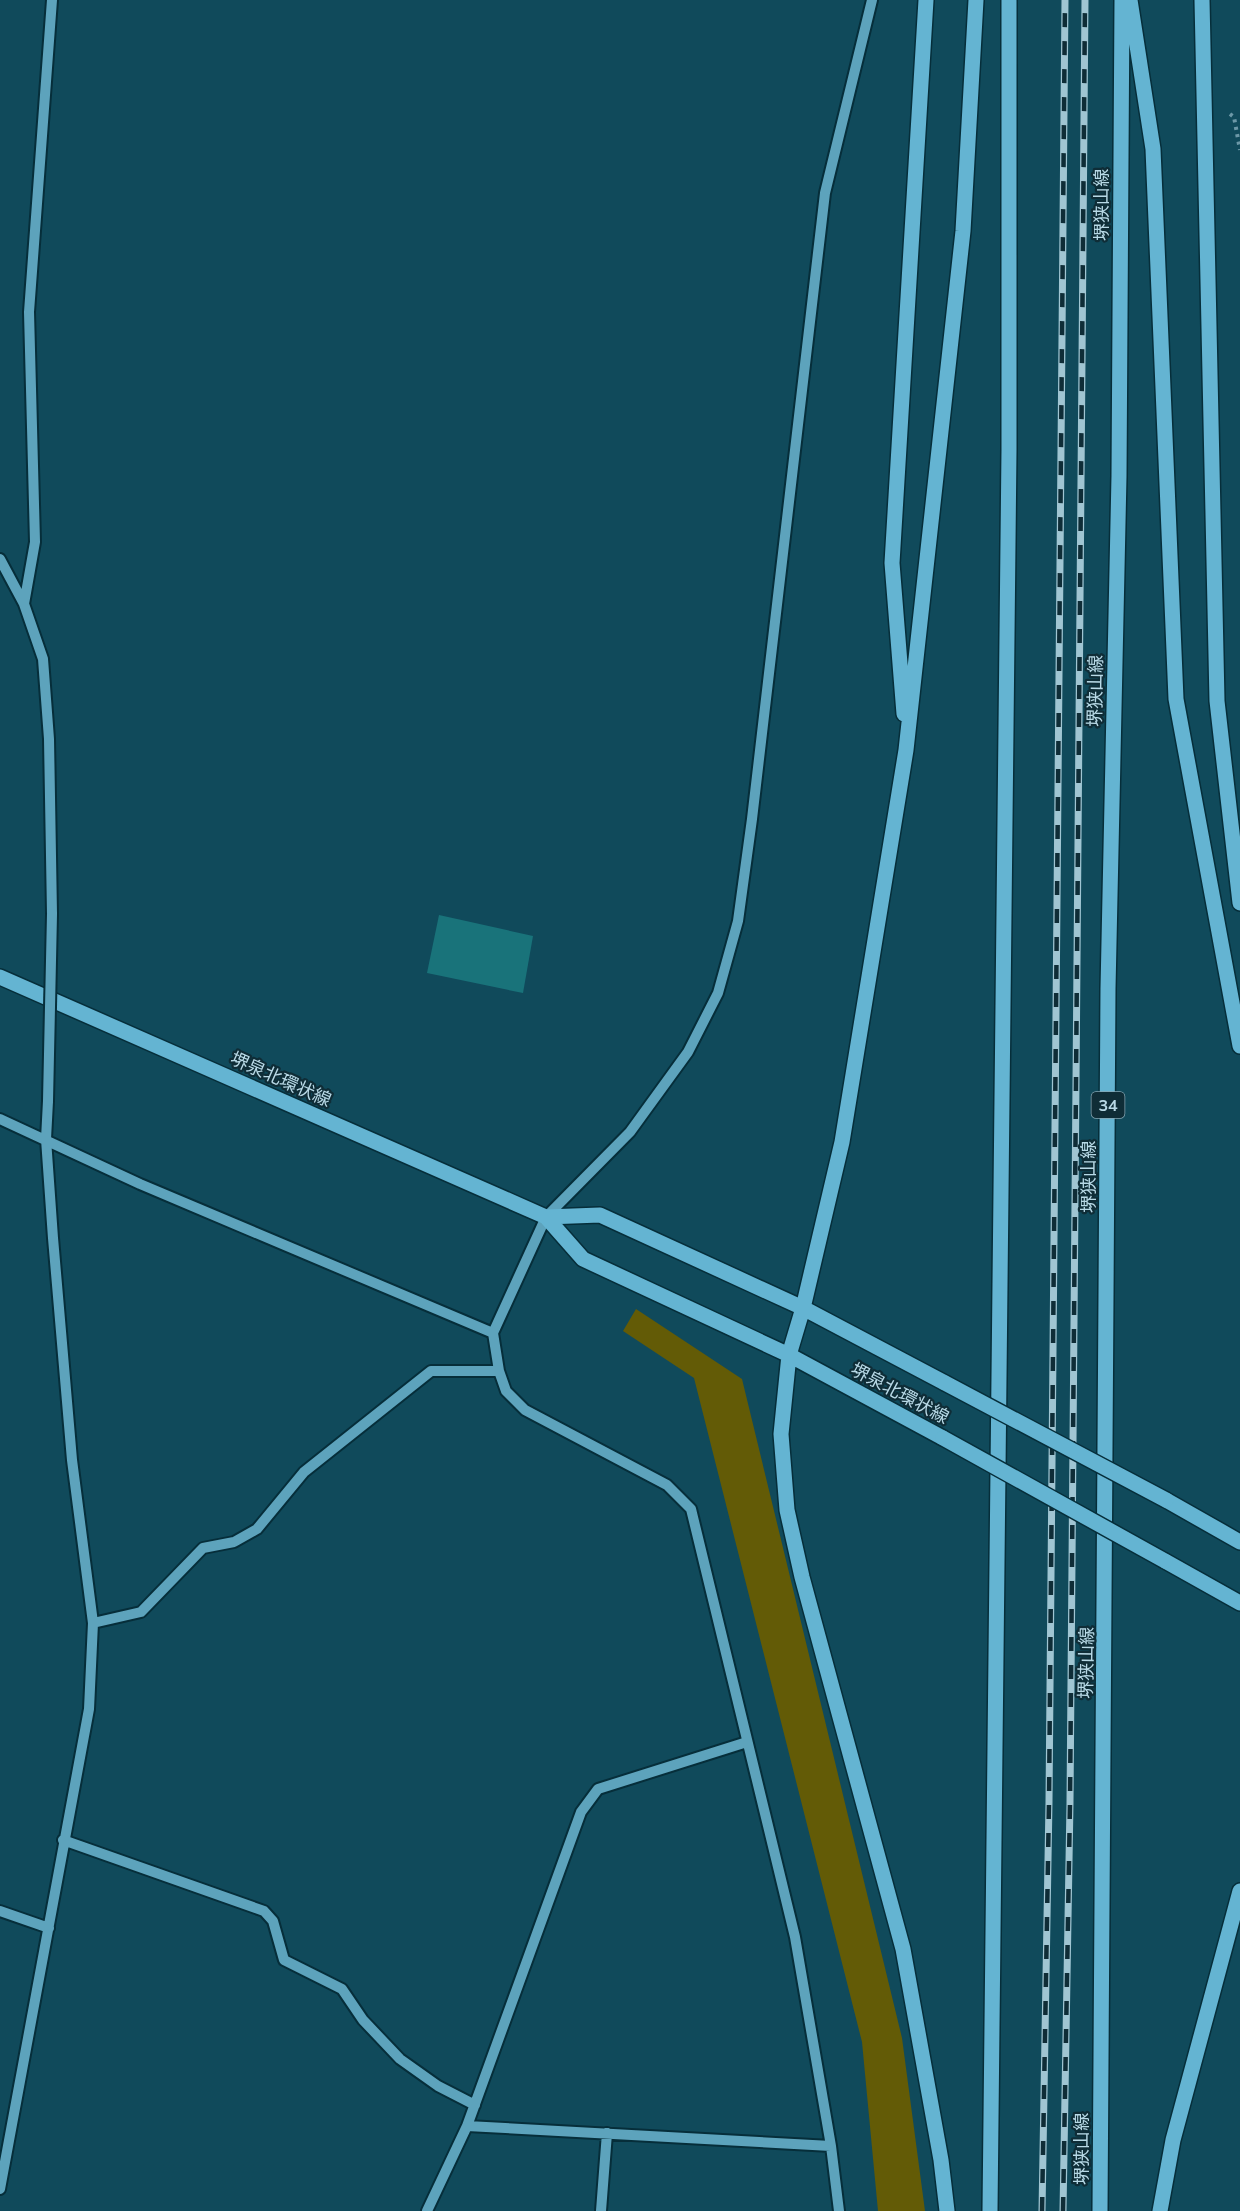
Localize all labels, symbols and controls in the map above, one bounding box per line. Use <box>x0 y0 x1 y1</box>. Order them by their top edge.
street label: 堺狭山線 <box>1090 169 1113 241</box>
street label: 堺狭山線 <box>1083 655 1107 727</box>
street label: 堺泉北環状線 <box>227 1047 335 1111</box>
road number: 34 <box>1092 1092 1124 1118</box>
street label: 堺狭山線 <box>1077 1141 1100 1213</box>
street label: 堺泉北環状線 <box>847 1357 953 1429</box>
street label: 堺狭山線 <box>1074 1627 1098 1699</box>
street label: 堺狭山線 <box>1070 2113 1093 2185</box>

